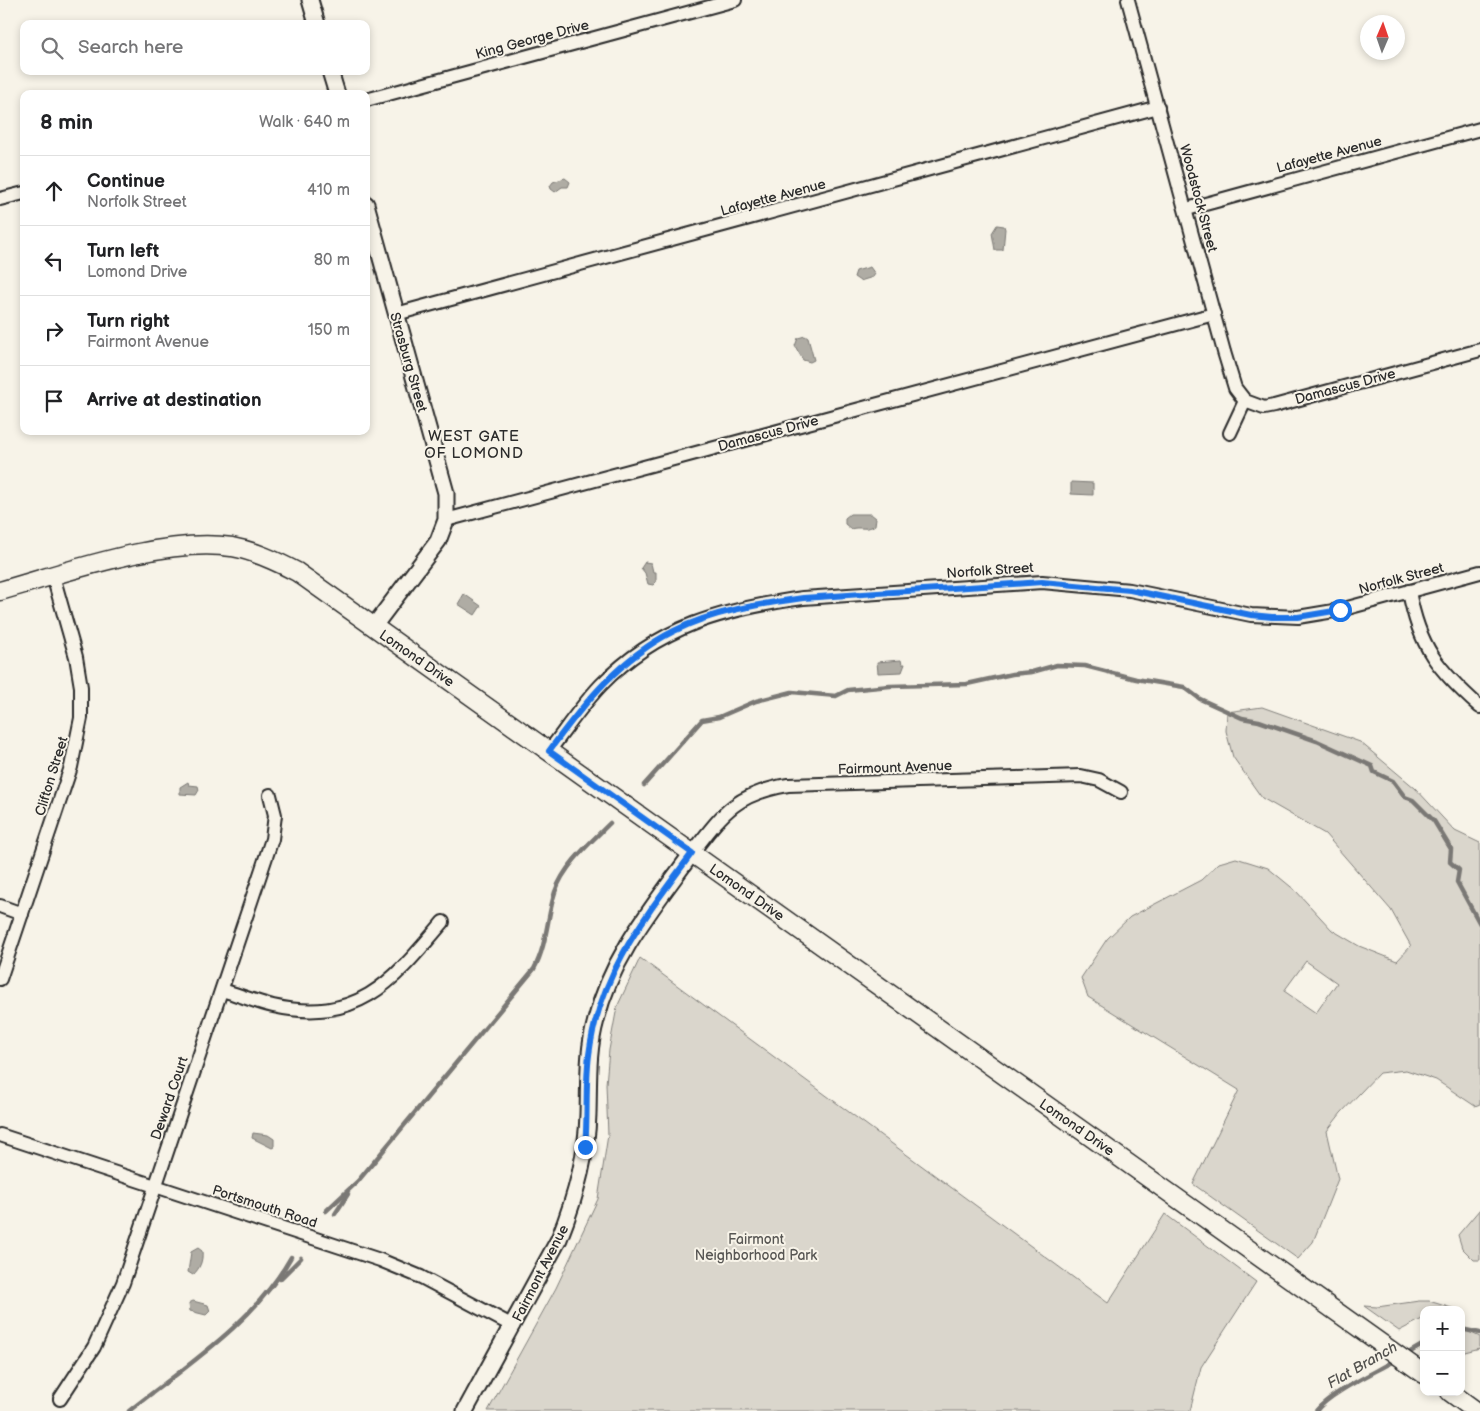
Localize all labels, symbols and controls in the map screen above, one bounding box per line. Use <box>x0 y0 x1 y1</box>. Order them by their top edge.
north arrow <box>1360 15 1405 60</box>
street label: King George Drive <box>474 16 591 63</box>
search box <box>20 20 370 75</box>
icon: search <box>38 34 66 62</box>
text: Search here <box>78 36 183 59</box>
text: 8 min <box>40 110 93 135</box>
text: Walk · 640 m <box>259 113 350 132</box>
street label: Lafayette Avenue <box>1275 132 1384 177</box>
street label: Woodstock Street <box>1176 142 1221 255</box>
text: Continue <box>87 170 165 193</box>
street label: Lafayette Avenue <box>719 175 828 220</box>
icon: ahead <box>40 177 68 205</box>
text: 410 m <box>307 181 350 200</box>
text: Norfolk Street <box>87 193 187 212</box>
text: Turn left <box>87 240 159 263</box>
icon: left <box>40 247 68 275</box>
text: 80 m <box>314 251 350 270</box>
text: Lomond Drive <box>87 263 187 282</box>
text: Turn right <box>87 310 170 333</box>
street label: Strasburg Street <box>386 310 431 415</box>
icon: right <box>40 317 68 345</box>
text: 150 m <box>308 321 350 340</box>
text: Fairmont Avenue <box>87 333 209 352</box>
street label: Damascus Drive <box>1293 365 1397 408</box>
icon: arrive <box>40 387 68 415</box>
text: Arrive at destination <box>87 389 262 412</box>
street label: Damascus Drive <box>716 412 820 455</box>
district label: WEST GATE OF LOMOND <box>424 427 524 463</box>
street label: Norfolk Street <box>946 559 1035 582</box>
street label: Norfolk Street <box>1357 559 1446 598</box>
route start <box>1329 599 1352 622</box>
street label: Lomond Drive <box>376 626 458 691</box>
street label: Clifton Street <box>31 734 72 818</box>
street label: Fairmount Avenue <box>838 757 952 778</box>
street label: Lomond Drive <box>706 860 788 925</box>
street label: Deward Court <box>147 1054 192 1142</box>
street label: Lomond Drive <box>1036 1095 1118 1160</box>
route end <box>574 1136 597 1159</box>
street label: Portsmouth Road <box>210 1181 319 1231</box>
street label: Fairmont Avenue <box>509 1222 572 1325</box>
park label: Fairmont Neighborhood Park <box>695 1231 817 1264</box>
map controls <box>1420 1306 1465 1396</box>
button: + <box>1420 1306 1465 1351</box>
water label: Flat Branch <box>1324 1338 1401 1393</box>
button: − <box>1420 1351 1465 1396</box>

